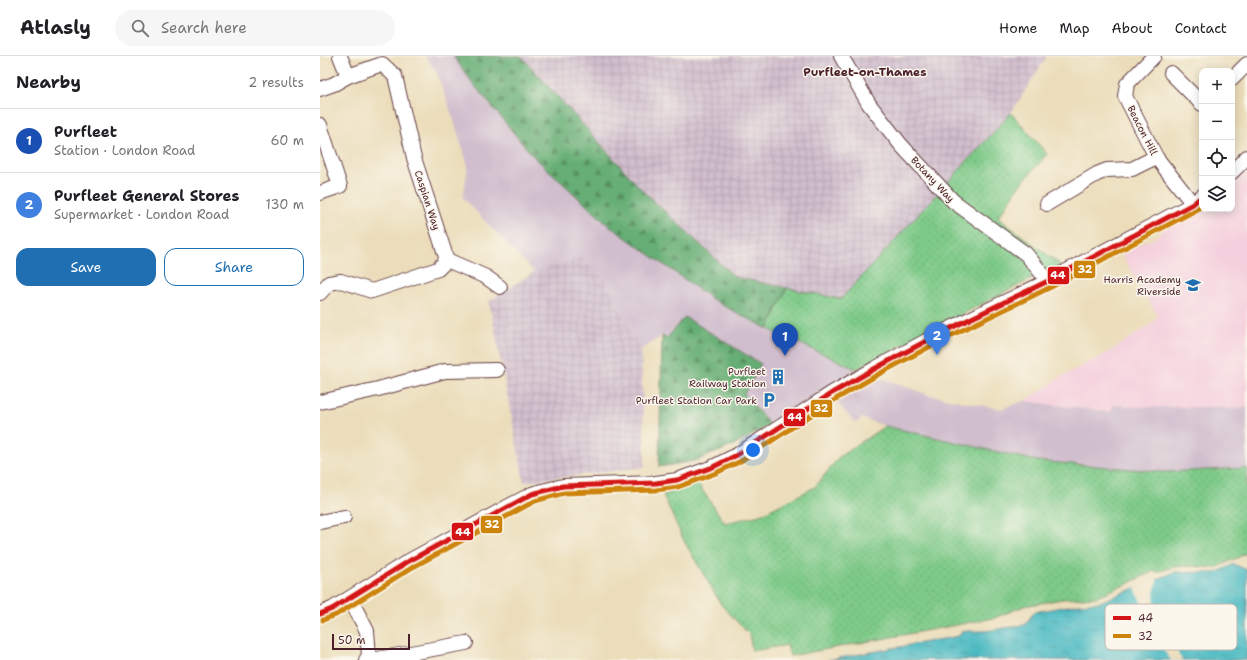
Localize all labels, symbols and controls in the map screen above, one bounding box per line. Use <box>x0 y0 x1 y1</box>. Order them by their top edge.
search box <box>115 10 395 46</box>
text: Atlasly <box>20 15 91 40</box>
icon: search <box>129 17 151 39</box>
text: Search here <box>161 18 247 38</box>
text: Home <box>999 19 1038 37</box>
text: Map <box>1060 19 1090 37</box>
text: About <box>1112 19 1153 37</box>
text: Contact <box>1175 19 1227 37</box>
district label: Purfleet-on-Thames <box>803 64 927 80</box>
map controls <box>1199 68 1235 212</box>
button: + <box>1199 68 1235 104</box>
text: Nearby <box>16 71 81 93</box>
text: 2 results <box>248 74 304 91</box>
street label: Beacon Hill <box>1125 103 1161 157</box>
button: − <box>1199 104 1235 140</box>
text: Purfleet <box>54 122 117 142</box>
text: 1 <box>26 132 32 149</box>
text: 60 m <box>271 132 304 149</box>
button: locate <box>1199 140 1235 176</box>
text: Station · London Road <box>54 142 195 159</box>
street label: Botany Way <box>908 154 957 205</box>
street label: Caspian Way <box>412 169 443 232</box>
button: layers <box>1199 176 1235 212</box>
text: Purfleet General Stores <box>54 186 239 206</box>
text: 2 <box>24 196 34 213</box>
text: 130 m <box>266 196 304 213</box>
text: Supermarket · London Road <box>54 206 229 223</box>
button: Save <box>16 248 156 286</box>
button: Share <box>164 248 304 286</box>
line badge: 32 <box>1073 260 1096 279</box>
text: 32 <box>1077 262 1093 277</box>
line badge: 44 <box>1047 266 1070 285</box>
text: 44 <box>1050 268 1066 283</box>
place label: Harris Academy Riverside <box>1104 273 1181 298</box>
school or university icon: Harris Academy Riverside <box>1184 276 1202 294</box>
pin: 2 <box>924 322 950 355</box>
pin: 1 <box>772 323 798 356</box>
place label: Purfleet Railway Station <box>689 365 766 390</box>
building icon: Purfleet Railway Station <box>769 368 787 386</box>
parking icon: Purfleet Station Car Park <box>760 391 778 409</box>
place label: Purfleet Station Car Park <box>636 394 757 407</box>
line badge: 32 <box>810 399 833 418</box>
text: 32 <box>813 401 829 416</box>
line badge: 44 <box>783 408 806 427</box>
text: 44 <box>787 410 803 425</box>
your location <box>743 440 763 460</box>
line badge: 32 <box>480 515 503 534</box>
text: 32 <box>484 517 500 532</box>
line badge: 44 <box>451 522 474 541</box>
text: 44 <box>455 525 471 540</box>
legend <box>1105 604 1237 650</box>
text: 44 <box>1138 611 1153 626</box>
text: 32 <box>1138 629 1153 644</box>
scale bar <box>332 632 410 651</box>
text: 50 m <box>338 633 366 648</box>

